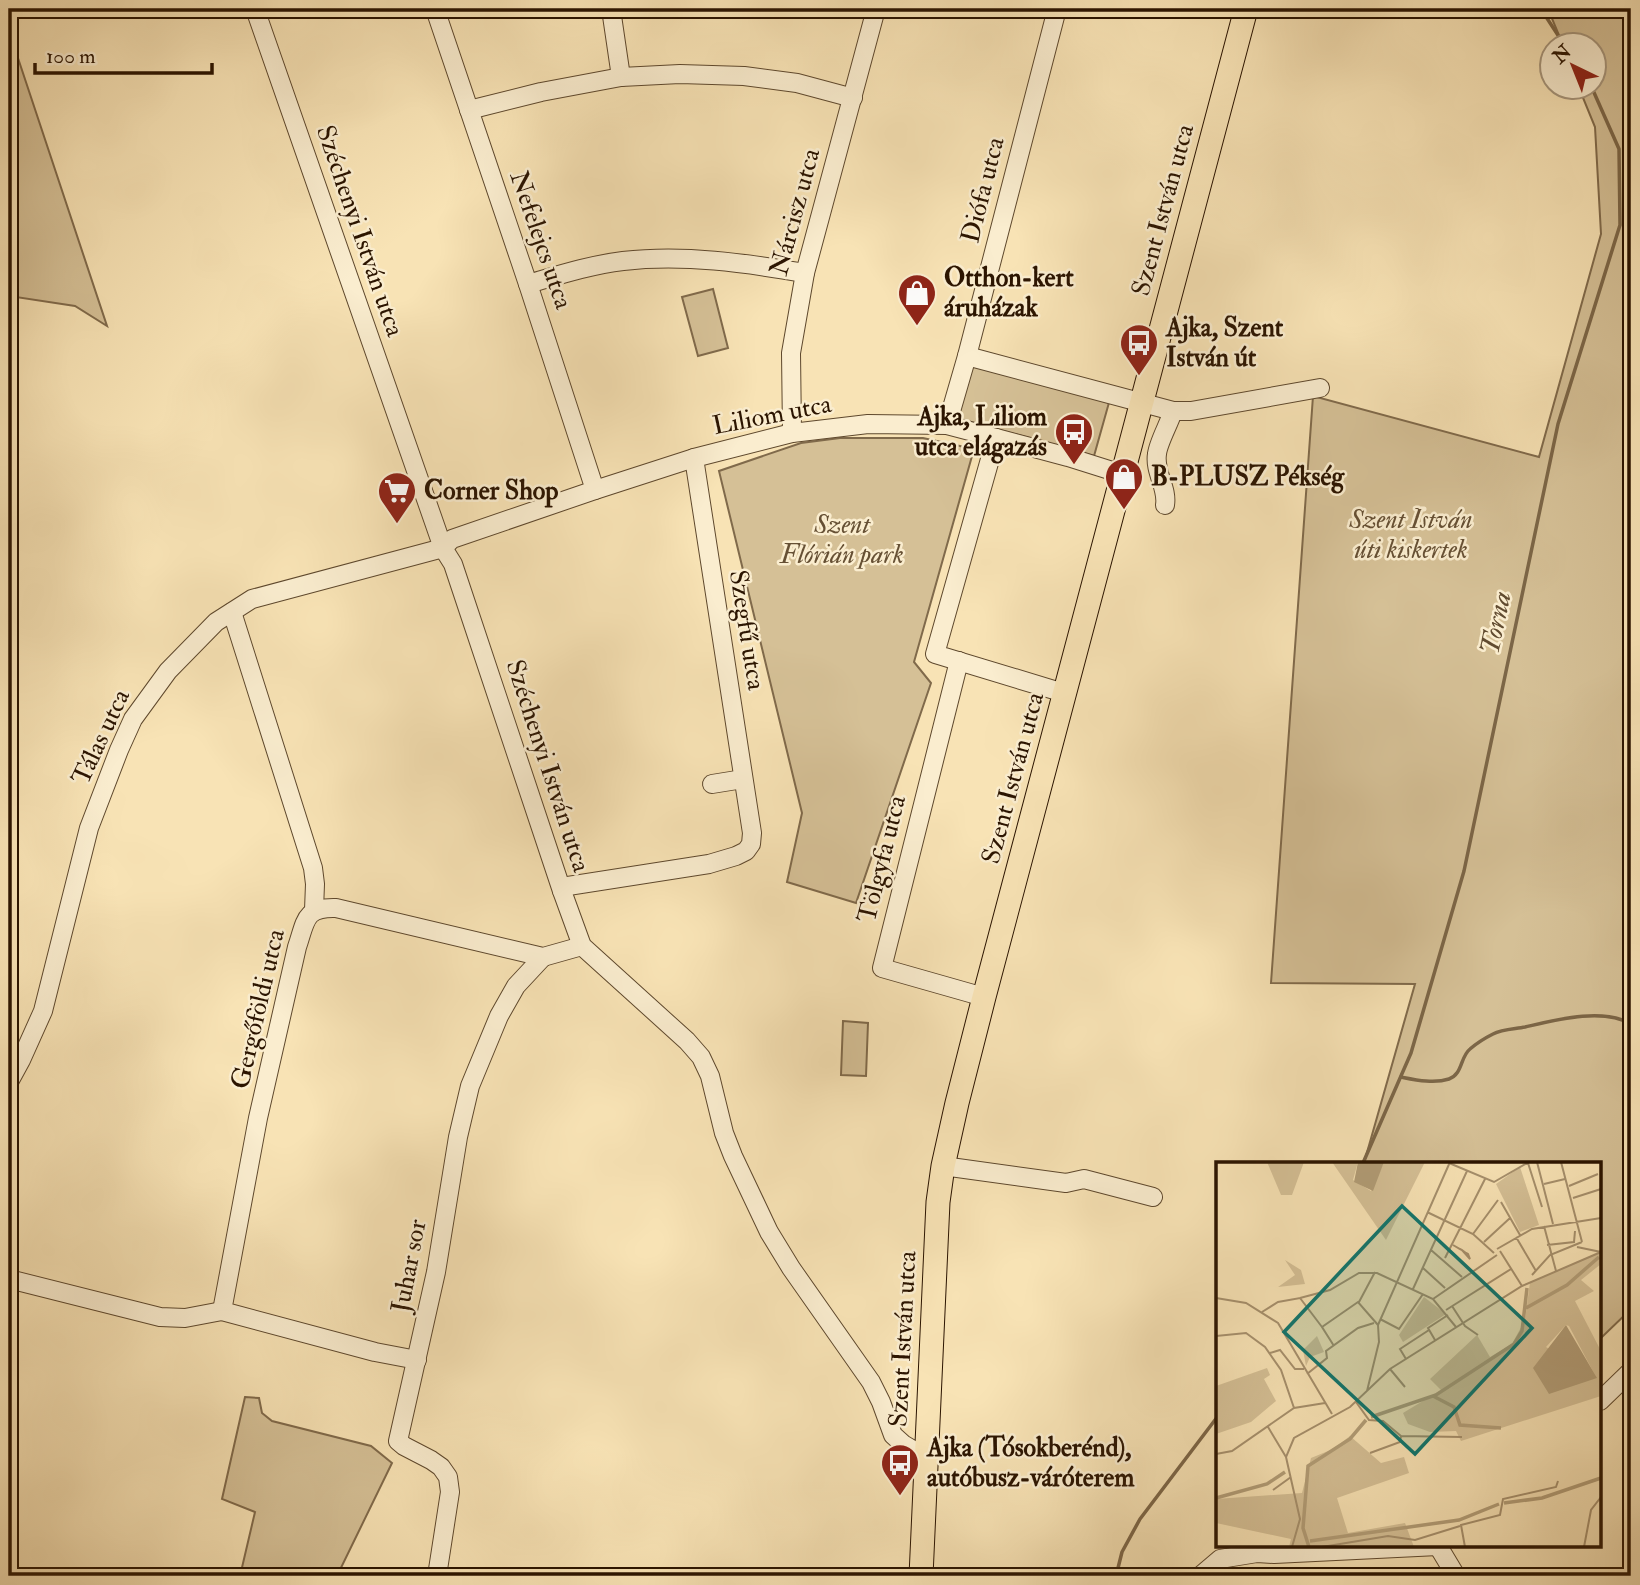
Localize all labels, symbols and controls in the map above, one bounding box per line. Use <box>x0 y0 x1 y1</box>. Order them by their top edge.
scale bar <box>35 32 212 76</box>
north arrow <box>1538 32 1608 102</box>
text: N <box>1547 39 1577 70</box>
text: 100 m <box>46 43 96 70</box>
street label: Szent István utca <box>1125 120 1201 299</box>
street label: Széchenyi István utca <box>309 121 411 341</box>
street label: Diófa utca <box>954 133 1012 246</box>
street label: Nárcisz utca <box>763 145 827 279</box>
street label: Nefelejcs utca <box>502 167 580 314</box>
place label: Otthon-kert áruházak <box>944 262 1074 324</box>
shop icon: Otthon-kert áruházak <box>896 272 938 327</box>
place label: Ajka, Szent István út <box>1165 312 1284 374</box>
bus stop icon: Ajka, Szent István út <box>1118 322 1160 377</box>
street label: Liliom utca <box>710 388 834 442</box>
place label: Ajka, Liliom utca elágazás <box>914 401 1048 464</box>
bus stop icon: Ajka, Liliom utca elágazás <box>1053 411 1095 466</box>
shop icon: B-PLUSZ Pékség <box>1103 456 1145 511</box>
place label: B-PLUSZ Pékség <box>1151 461 1345 494</box>
supermarket icon: Corner Shop <box>376 470 418 525</box>
place label: Corner Shop <box>424 475 558 508</box>
park label: Szent István úti kiskertek <box>1348 504 1473 566</box>
park label: Szent Flórián park <box>778 509 904 571</box>
street label: Szegfű utca <box>722 568 772 693</box>
water label: Torna <box>1472 588 1520 658</box>
street label: Széchenyi István utca <box>499 656 597 876</box>
street label: Tálas utca <box>65 684 137 790</box>
street label: Szent István utca <box>975 688 1051 867</box>
street label: Tölgyfa utca <box>851 792 913 926</box>
street label: Gergőföldi utca <box>224 926 292 1092</box>
inset map <box>1216 1162 1602 1546</box>
street label: Juhar sor <box>384 1216 434 1316</box>
street label: Szent István utca <box>882 1250 924 1428</box>
place label: Ajka (Tósokberénd), autóbusz-váróterem <box>926 1432 1135 1494</box>
bus stop icon: Ajka (Tósokberénd), autóbusz-váróterem <box>879 1442 921 1497</box>

